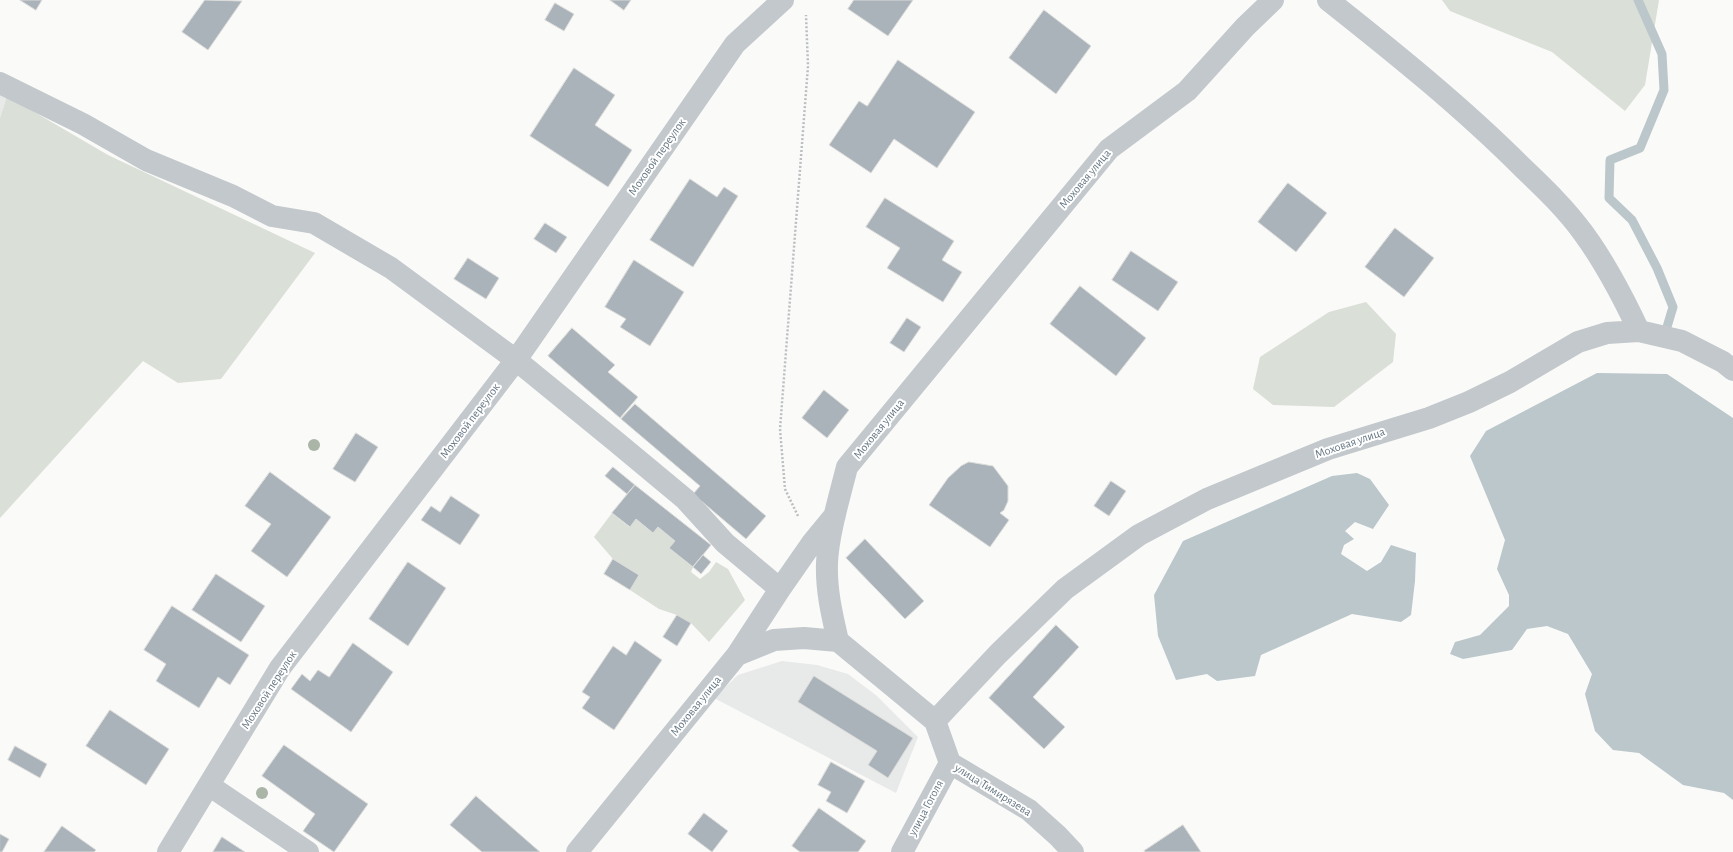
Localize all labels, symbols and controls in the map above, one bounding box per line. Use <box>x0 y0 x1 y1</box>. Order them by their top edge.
street label: Моховой переулок <box>625 116 689 198</box>
street label: Моховая улица <box>1056 146 1114 212</box>
street label: Моховой переулок <box>437 380 503 462</box>
street label: Моховая улица <box>850 396 908 462</box>
street label: Моховая улица <box>1313 424 1387 462</box>
street label: Моховой переулок <box>238 648 300 732</box>
street label: Моховая улица <box>667 673 725 739</box>
street label: улица Тимирязева <box>952 761 1034 819</box>
street label: улица Гоголя <box>905 778 947 838</box>

